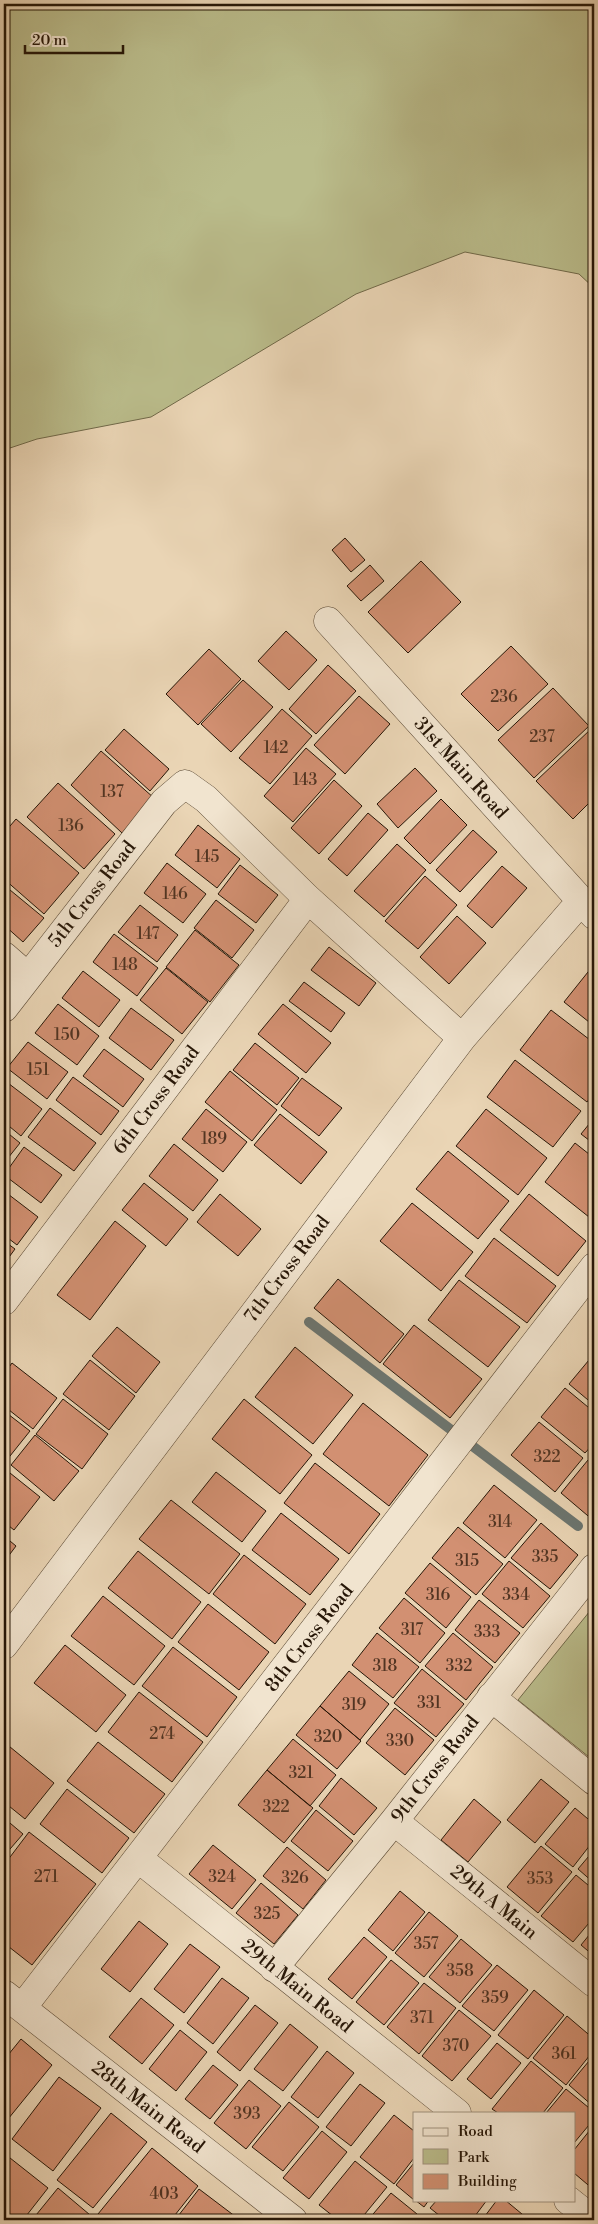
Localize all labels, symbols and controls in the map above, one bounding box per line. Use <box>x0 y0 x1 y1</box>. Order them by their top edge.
scale bar <box>25 22 122 54</box>
text: 20 m <box>32 31 67 50</box>
house number: 236 <box>490 687 518 707</box>
street label: 31st Main Road <box>409 712 513 824</box>
house number: 237 <box>529 727 555 747</box>
house number: 142 <box>264 738 288 758</box>
house number: 143 <box>293 770 317 790</box>
house number: 137 <box>100 782 124 802</box>
house number: 136 <box>58 816 84 836</box>
street label: 5th Cross Road <box>43 836 141 952</box>
house number: 145 <box>195 847 219 867</box>
house number: 146 <box>162 884 188 904</box>
house number: 147 <box>136 924 160 944</box>
house number: 148 <box>112 955 138 975</box>
house number: 150 <box>54 1025 80 1045</box>
street label: 6th Cross Road <box>107 1041 205 1159</box>
house number: 151 <box>27 1060 49 1080</box>
house number: 189 <box>201 1129 227 1149</box>
street label: 7th Cross Road <box>239 1210 335 1327</box>
house number: 322 <box>533 1447 561 1467</box>
house number: 314 <box>488 1512 513 1532</box>
house number: 335 <box>532 1547 558 1567</box>
house number: 315 <box>455 1551 479 1571</box>
street label: 8th Cross Road <box>259 1579 359 1697</box>
house number: 316 <box>426 1585 451 1605</box>
house number: 334 <box>502 1585 530 1605</box>
house number: 317 <box>401 1620 423 1640</box>
house number: 333 <box>474 1622 500 1642</box>
house number: 318 <box>373 1656 398 1676</box>
house number: 332 <box>446 1656 472 1676</box>
house number: 331 <box>417 1693 441 1713</box>
house number: 319 <box>342 1695 367 1715</box>
street label: 9th Cross Road <box>386 1710 485 1828</box>
house number: 274 <box>149 1724 175 1744</box>
house number: 320 <box>314 1727 342 1747</box>
house number: 330 <box>386 1731 414 1751</box>
house number: 321 <box>288 1763 314 1783</box>
house number: 322 <box>262 1797 290 1817</box>
street label: 29th A Main <box>445 1859 543 1945</box>
house number: 271 <box>34 1867 58 1887</box>
house number: 324 <box>208 1867 236 1887</box>
house number: 326 <box>281 1868 309 1888</box>
house number: 353 <box>527 1869 553 1889</box>
house number: 325 <box>254 1904 281 1924</box>
street label: 29th Main Road <box>236 1934 358 2038</box>
house number: 357 <box>413 1934 439 1954</box>
house number: 358 <box>446 1961 474 1981</box>
house number: 359 <box>481 1988 509 2008</box>
house number: 371 <box>410 2008 434 2028</box>
house number: 370 <box>443 2036 469 2056</box>
house number: 361 <box>552 2044 577 2064</box>
street label: 28th Main Road <box>87 2055 209 2159</box>
house number: 393 <box>233 2104 261 2124</box>
legend <box>413 2112 576 2202</box>
text: Road <box>458 2122 493 2141</box>
text: Park <box>458 2148 490 2167</box>
text: Building <box>457 2172 517 2191</box>
house number: 403 <box>150 2184 179 2204</box>

